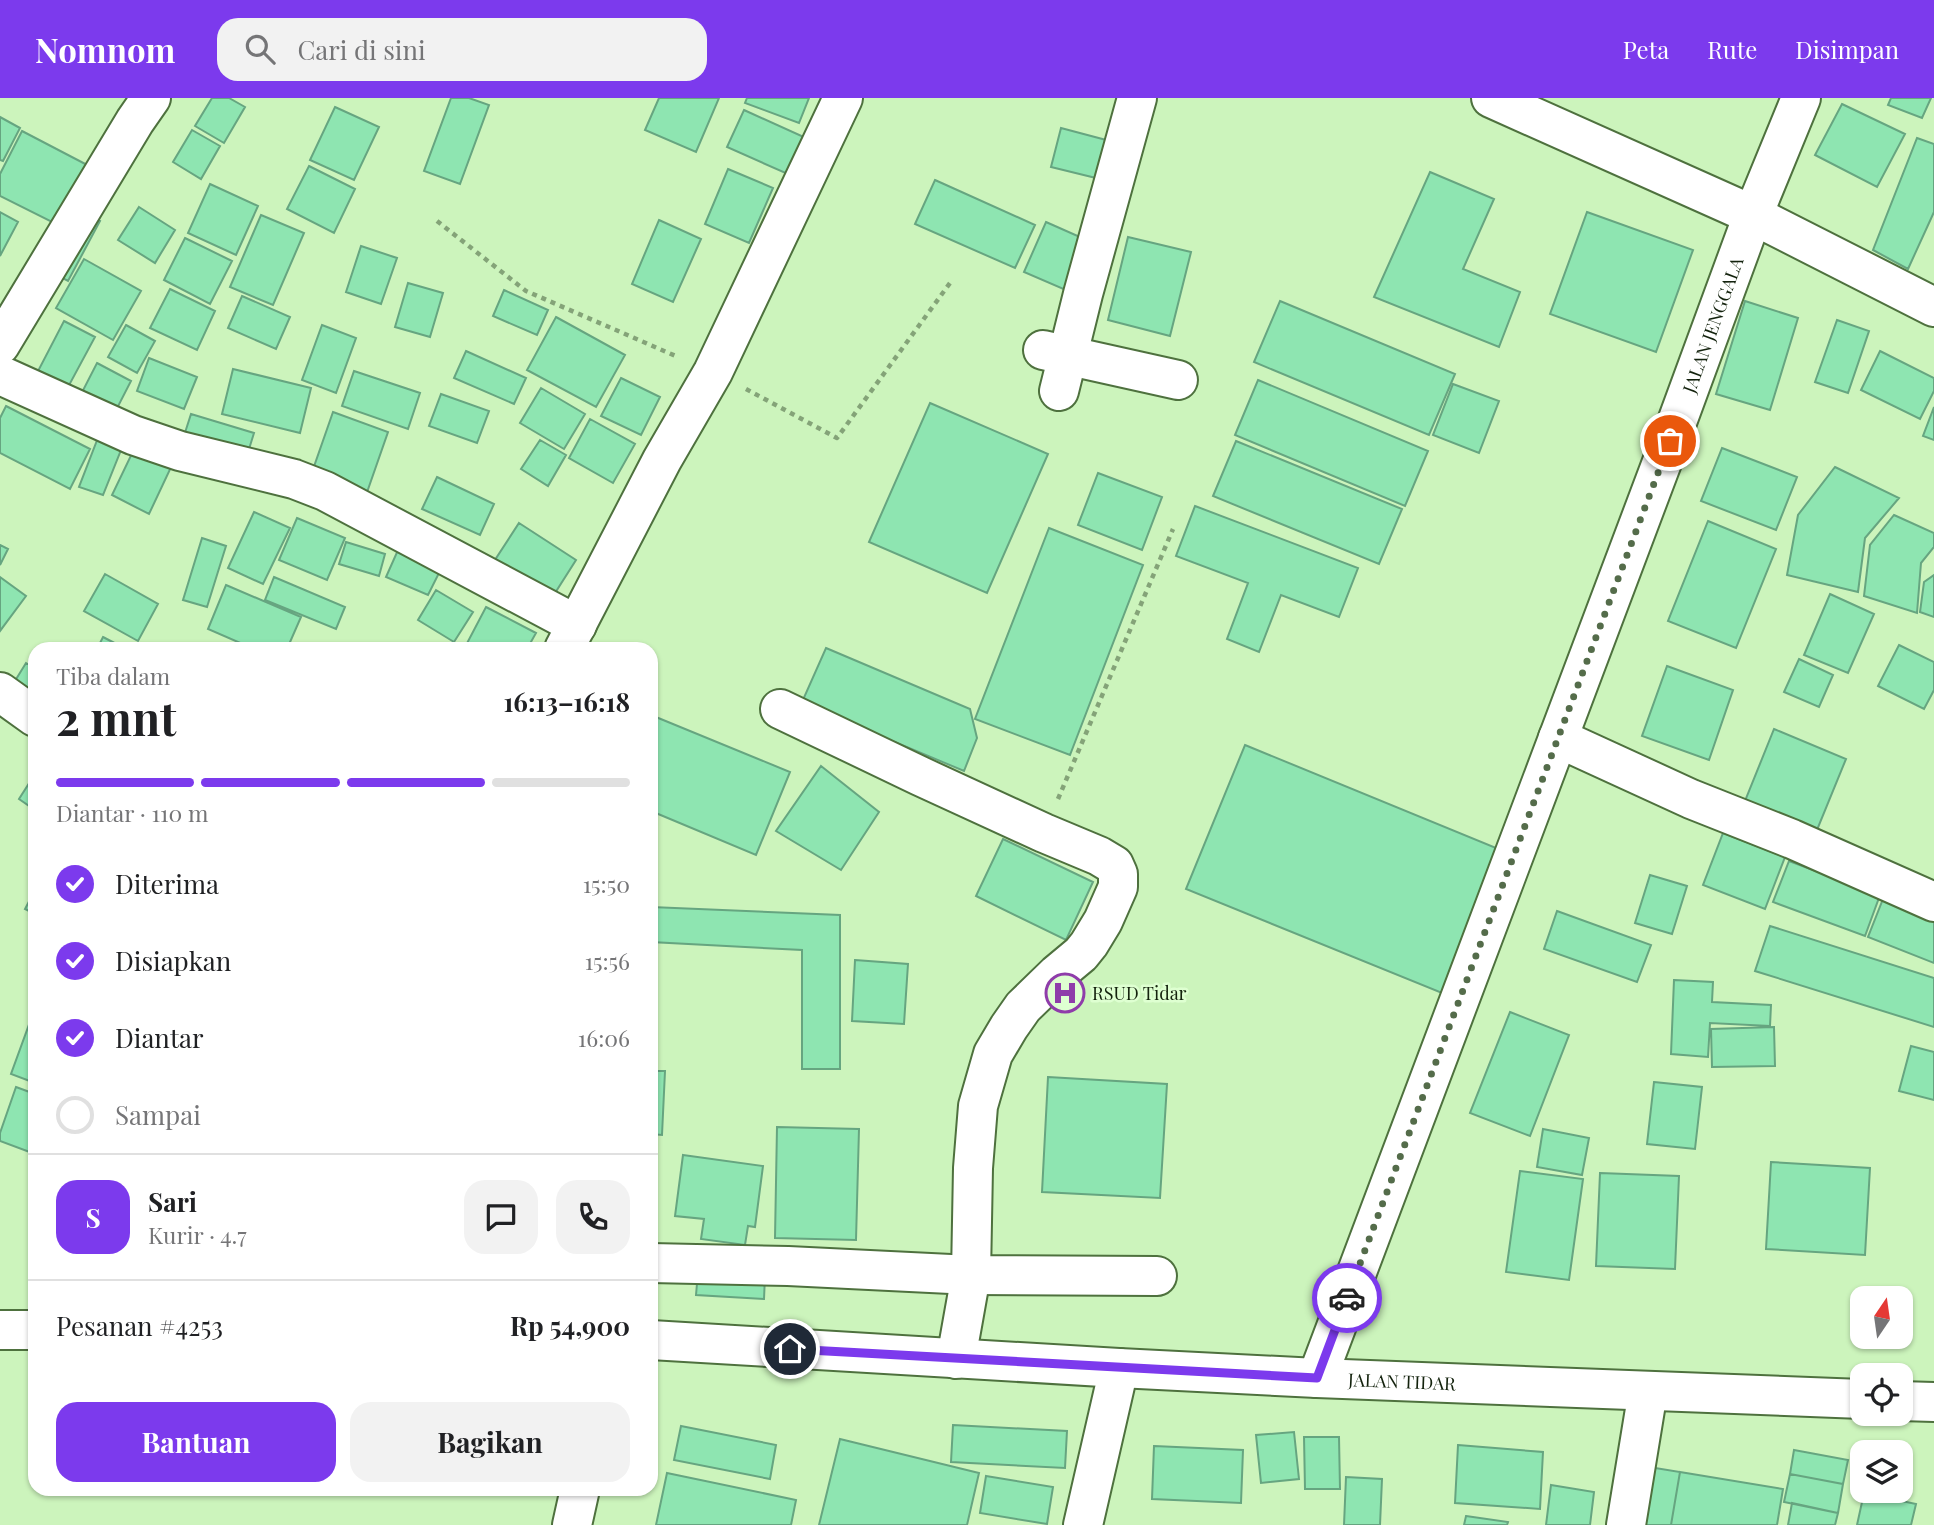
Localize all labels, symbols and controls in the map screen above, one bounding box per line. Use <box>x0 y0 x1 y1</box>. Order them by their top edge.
search box <box>217 18 707 81</box>
text: Nomnom <box>35 27 175 71</box>
icon: search <box>241 30 279 68</box>
text: Cari di sini <box>297 32 426 67</box>
text: Peta <box>1623 33 1669 65</box>
text: Rute <box>1707 33 1757 65</box>
text: Disimpan <box>1795 33 1899 65</box>
street label: JALAN JENGGALA <box>1676 253 1749 397</box>
pin <box>1640 411 1700 471</box>
icon: bag <box>1651 422 1689 460</box>
text: Tiba dalam <box>56 660 170 691</box>
text: 16:13–16:18 <box>503 684 630 719</box>
text: 2 mnt <box>56 686 176 748</box>
text: Diantar · 110 m <box>56 797 208 828</box>
icon: check <box>56 865 94 903</box>
text: Diterima <box>115 866 219 901</box>
text: 15:50 <box>583 868 630 899</box>
icon: check <box>56 942 94 980</box>
text: Disiapkan <box>115 943 231 978</box>
text: 15:56 <box>585 945 630 976</box>
hospital icon: RSUD Tidar <box>1044 972 1086 1014</box>
place label: RSUD Tidar <box>1092 981 1187 1005</box>
icon: check <box>56 1019 94 1057</box>
text: Diantar <box>115 1020 204 1055</box>
text: 16:06 <box>578 1022 630 1053</box>
text: Sampai <box>115 1097 201 1132</box>
button: chat <box>464 1180 538 1254</box>
button: phone <box>556 1180 630 1254</box>
text: Sari <box>148 1184 197 1219</box>
text: S <box>85 1200 101 1235</box>
text: Kurir · 4.7 <box>148 1219 247 1250</box>
courier <box>1312 1263 1382 1333</box>
icon: car <box>1328 1279 1366 1317</box>
north arrow <box>1850 1286 1913 1349</box>
map controls <box>1850 1286 1913 1503</box>
text: Pesanan #4253 <box>56 1308 223 1343</box>
text: Rp 54,900 <box>510 1308 630 1343</box>
pin <box>760 1319 820 1379</box>
icon: home <box>771 1330 809 1368</box>
button: locate <box>1850 1363 1913 1426</box>
street label: JALAN TIDAR <box>1347 1367 1456 1395</box>
button: Bantuan <box>56 1402 336 1482</box>
button: Bagikan <box>350 1402 630 1482</box>
button: layers <box>1850 1440 1913 1503</box>

